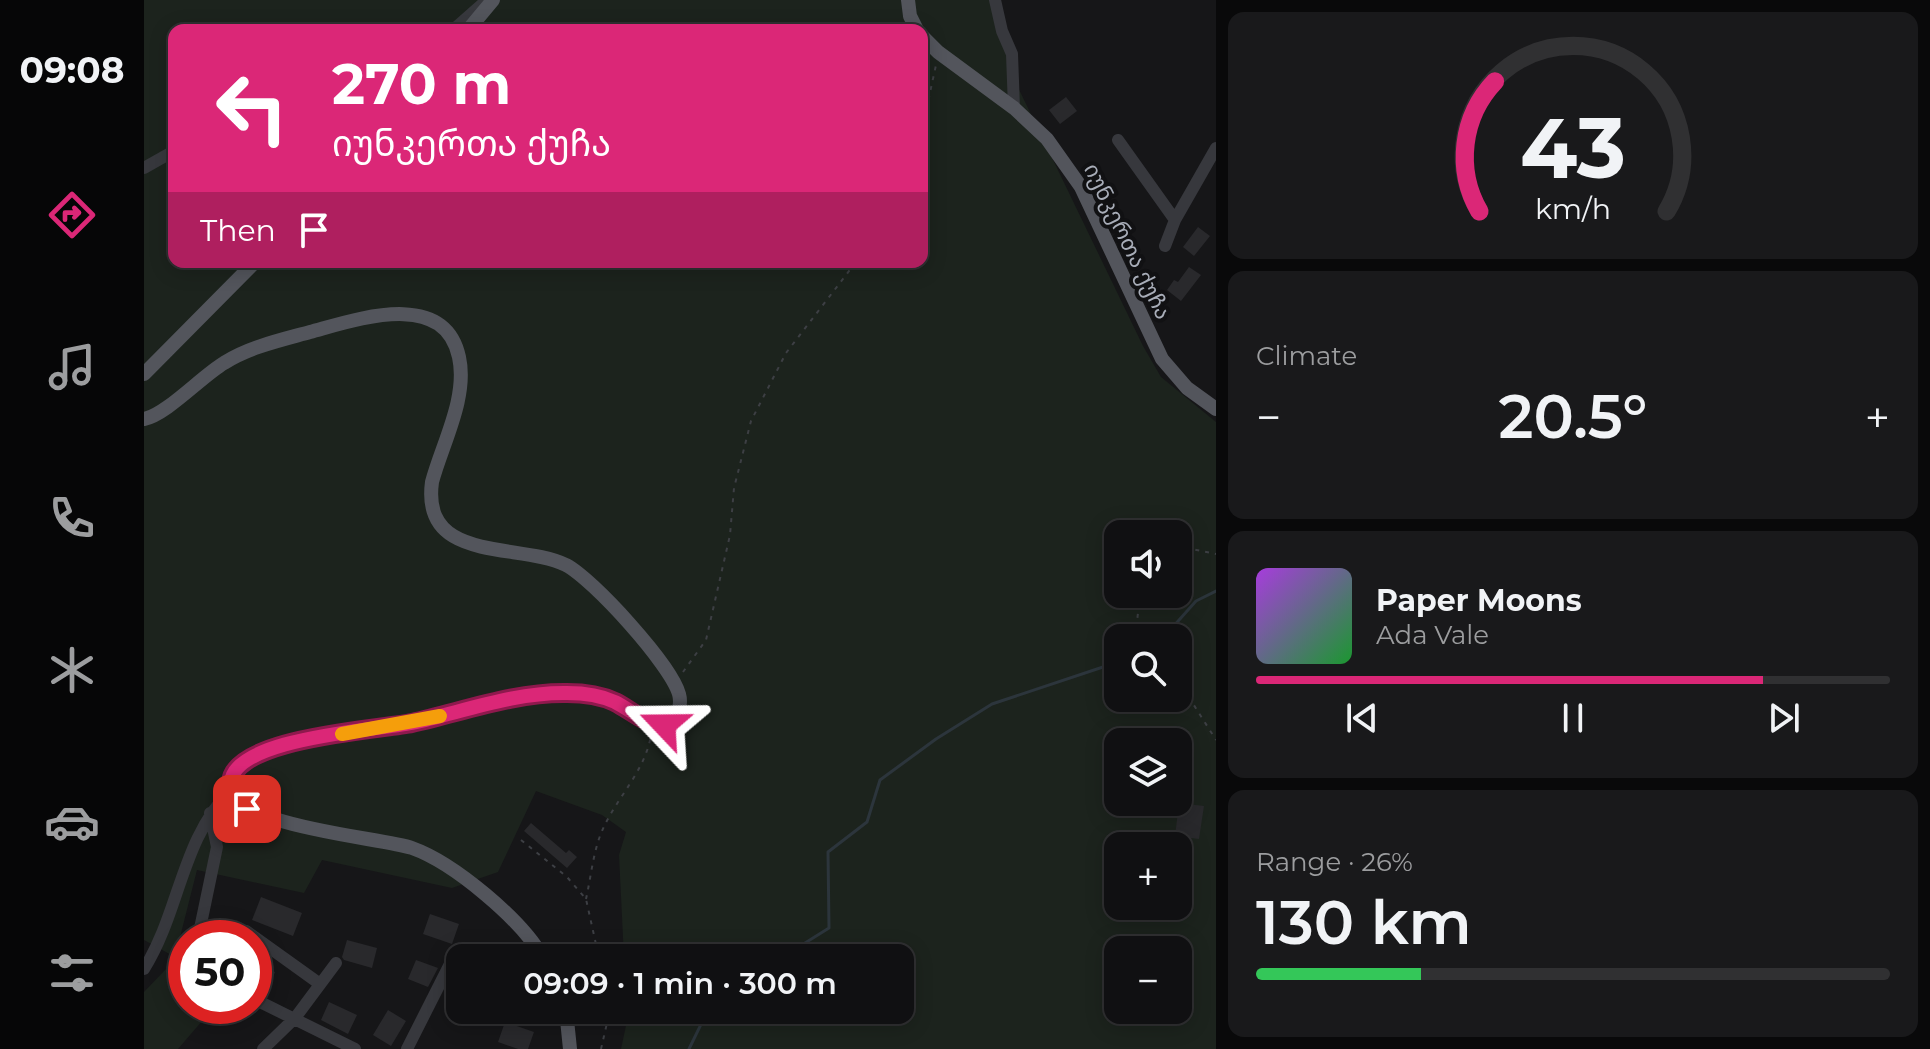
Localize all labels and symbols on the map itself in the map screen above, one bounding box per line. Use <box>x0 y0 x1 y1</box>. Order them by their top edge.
street label: იუნკერთა ქუჩა <box>1078 159 1177 324</box>
position arrow <box>622 683 706 767</box>
pin <box>213 775 281 843</box>
speed limit sign: 50 <box>168 920 272 1024</box>

